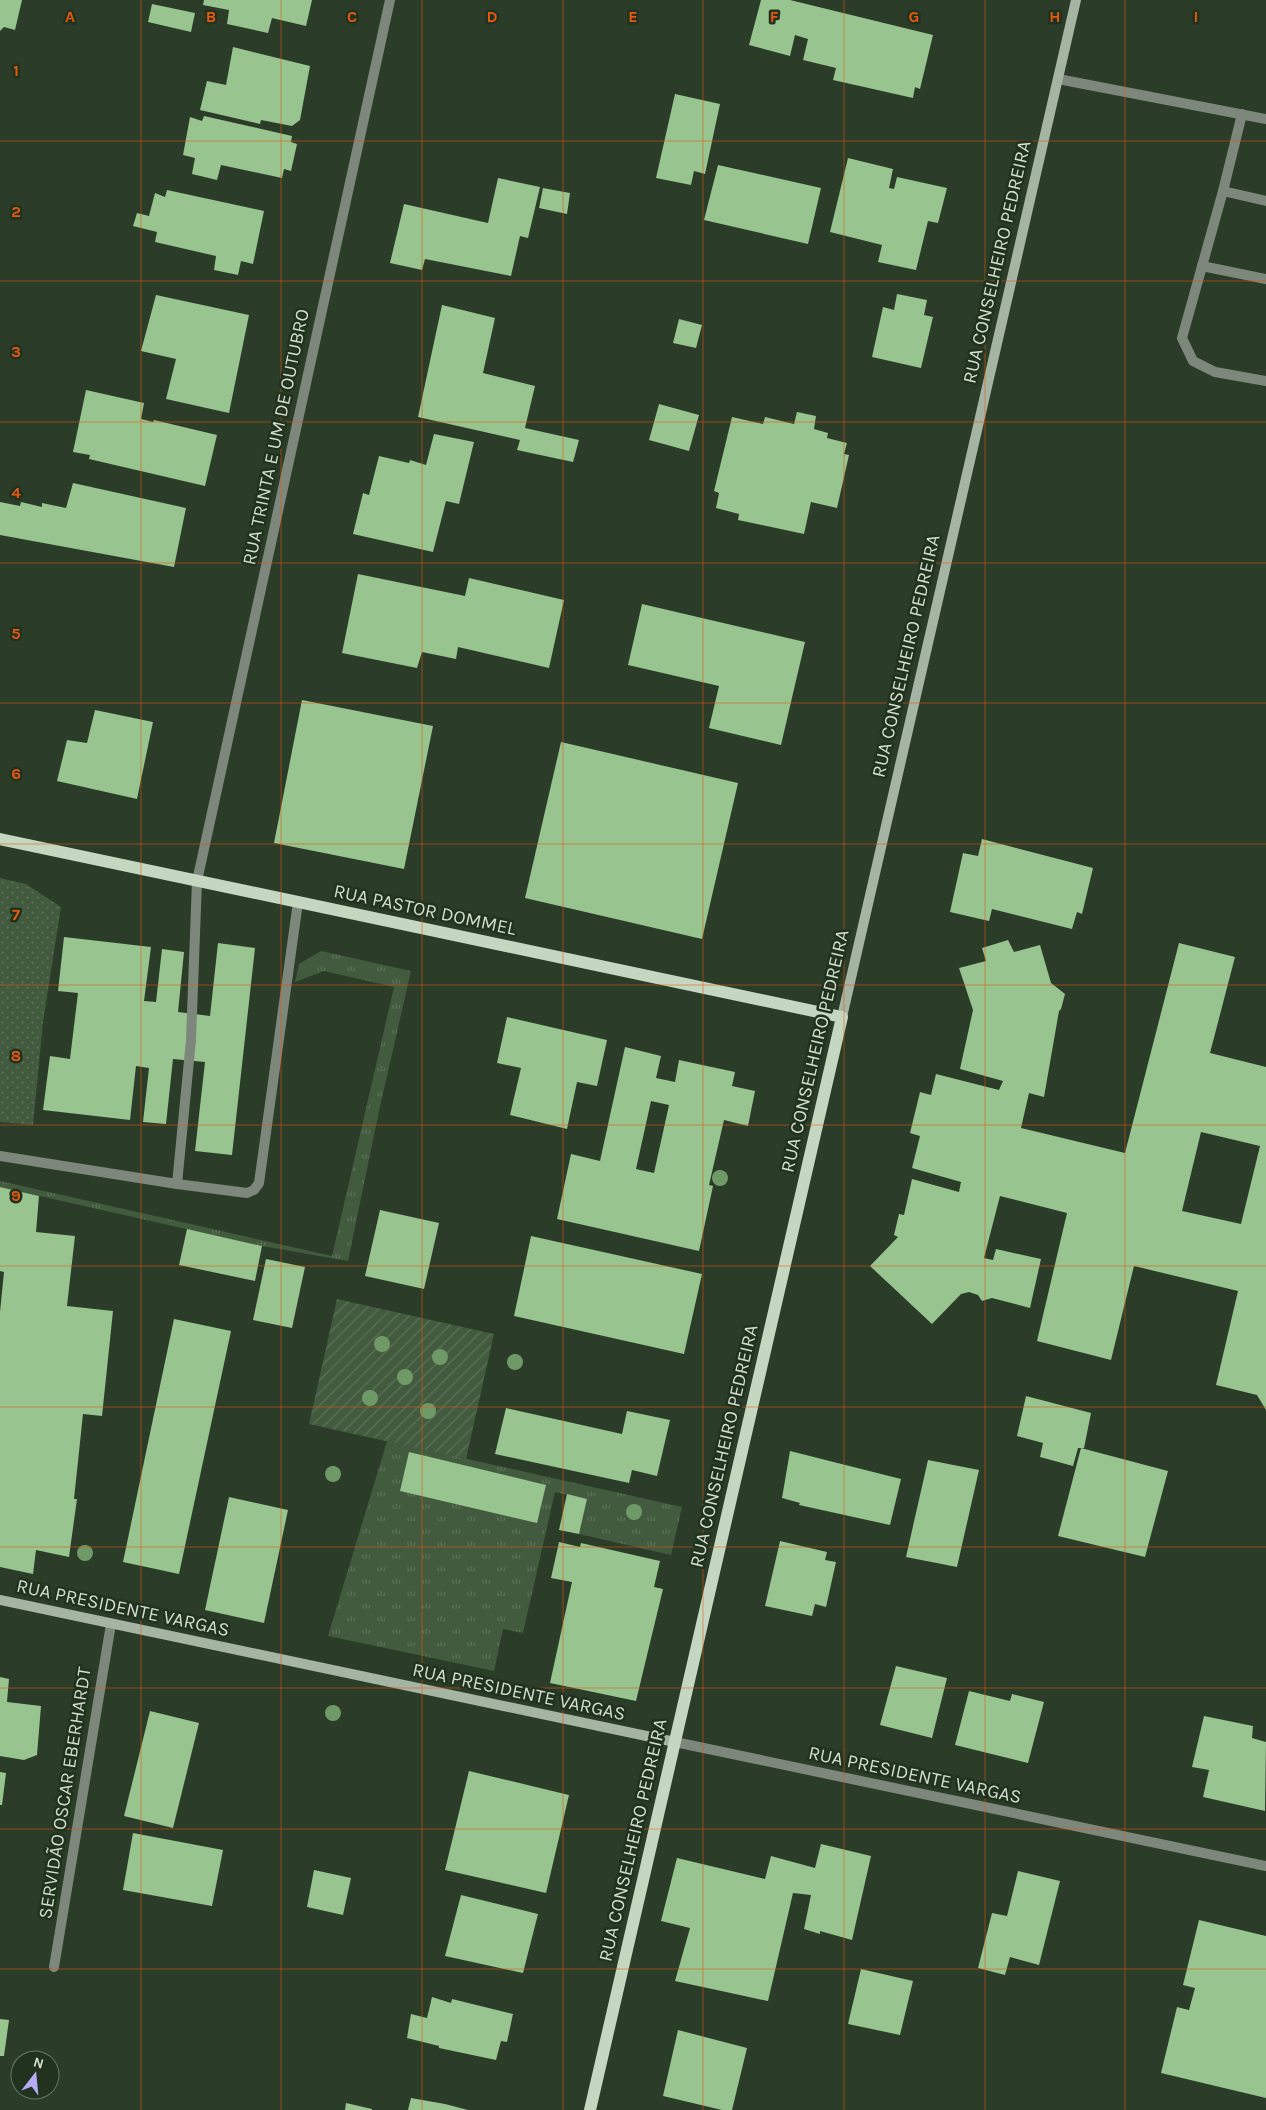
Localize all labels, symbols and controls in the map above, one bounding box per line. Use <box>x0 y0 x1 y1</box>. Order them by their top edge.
text: A <box>65 7 75 26</box>
text: B <box>206 7 216 26</box>
text: C <box>347 7 357 26</box>
text: D <box>487 7 498 26</box>
text: E <box>628 7 638 26</box>
text: F <box>770 7 779 26</box>
text: G <box>909 7 919 26</box>
text: H <box>1049 7 1061 26</box>
text: I <box>1194 7 1198 26</box>
text: 1 <box>13 61 19 80</box>
street label: RUA CONSELHEIRO PEDREIRA <box>958 138 1036 386</box>
text: 2 <box>11 202 21 221</box>
street label: RUA TRINTA E UM DE OUTUBRO <box>238 307 314 567</box>
text: 3 <box>11 342 21 361</box>
text: 4 <box>11 483 21 502</box>
street label: RUA CONSELHEIRO PEDREIRA <box>867 532 945 780</box>
text: 5 <box>11 624 21 643</box>
text: 6 <box>11 764 21 783</box>
street label: RUA PASTOR DOMMEL <box>332 880 518 940</box>
text: 7 <box>12 905 20 924</box>
street label: RUA CONSELHEIRO PEDREIRA <box>776 927 854 1175</box>
text: 8 <box>11 1046 21 1065</box>
text: 9 <box>11 1186 21 1205</box>
street label: RUA CONSELHEIRO PEDREIRA <box>685 1322 763 1570</box>
street label: RUA PRESIDENTE VARGAS <box>14 1575 232 1641</box>
street label: RUA PRESIDENTE VARGAS <box>410 1659 628 1725</box>
street label: SERVIDÃO OSCAR EBERHARDT <box>34 1665 96 1920</box>
street label: RUA CONSELHEIRO PEDREIRA <box>594 1716 672 1964</box>
street label: RUA PRESIDENTE VARGAS <box>806 1742 1024 1808</box>
north arrow <box>10 2050 60 2100</box>
text: N <box>31 2053 46 2073</box>

